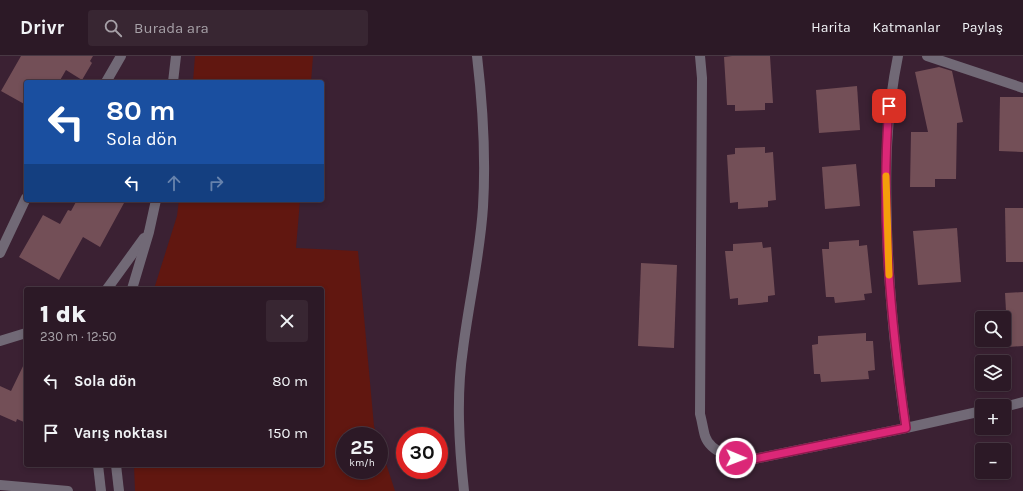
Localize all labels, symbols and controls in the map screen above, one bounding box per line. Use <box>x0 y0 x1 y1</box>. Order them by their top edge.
search box <box>88 10 368 46</box>
text: Drivr <box>20 17 64 39</box>
icon: search <box>102 17 124 39</box>
text: Burada ara <box>134 19 209 37</box>
text: Harita <box>811 19 851 36</box>
text: Katmanlar <box>873 19 940 36</box>
text: Paylaş <box>962 19 1003 36</box>
pin <box>872 89 906 123</box>
text: 80 m <box>106 94 175 127</box>
icon: arrive <box>878 95 900 117</box>
icon: left <box>40 96 92 148</box>
text: Sola dön <box>106 128 177 150</box>
icon: left <box>121 172 143 194</box>
icon: ahead <box>163 172 185 194</box>
icon: right <box>205 172 227 194</box>
text: 1 dk <box>40 300 86 328</box>
button: close <box>266 300 308 342</box>
map controls <box>975 311 1011 479</box>
button: search <box>975 311 1011 347</box>
text: 230 m · 12:50 <box>40 329 117 344</box>
button: layers <box>975 355 1011 391</box>
icon: left <box>40 370 62 392</box>
text: Sola dön <box>74 372 136 390</box>
text: 80 m <box>272 372 308 390</box>
button: + <box>975 399 1011 435</box>
icon: arrive <box>40 422 62 444</box>
text: Varış noktası <box>74 424 168 442</box>
text: 150 m <box>268 424 308 442</box>
speed limit sign: 30 <box>396 427 448 479</box>
text: 25 <box>350 436 374 459</box>
position arrow <box>715 437 757 479</box>
button: − <box>975 443 1011 479</box>
text: km/h <box>349 457 375 469</box>

